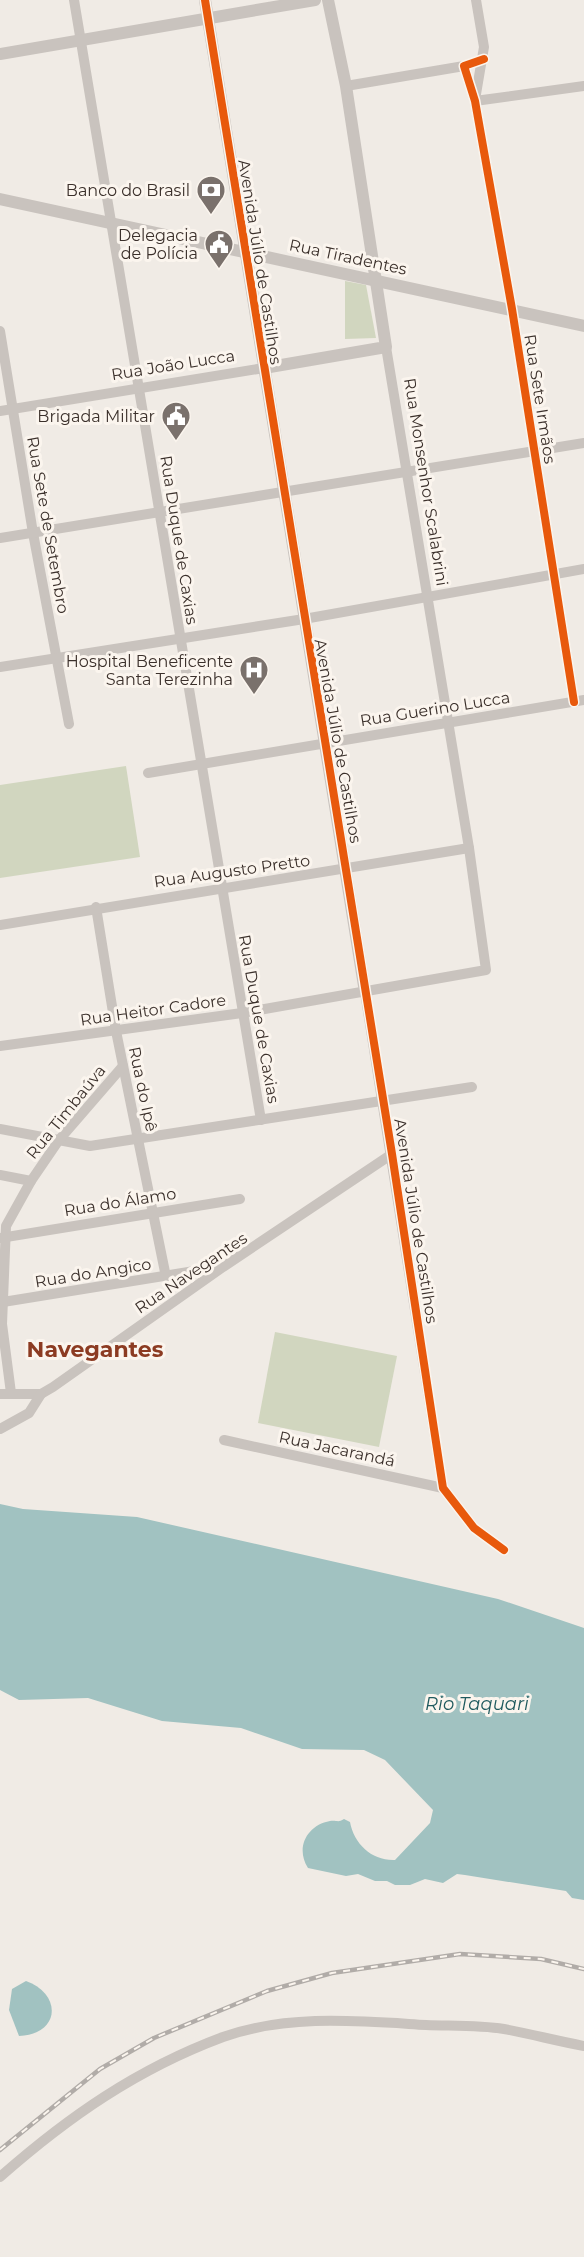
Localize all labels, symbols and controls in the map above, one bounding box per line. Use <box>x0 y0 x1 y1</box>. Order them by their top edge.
street label: Avenida Júlio de Castilhos <box>234 158 286 366</box>
bank icon: Banco do Brasil <box>195 174 227 216</box>
place label: Banco do Brasil <box>66 181 190 200</box>
place label: Delegacia de Polícia <box>118 226 198 263</box>
public building icon: Delegacia de Polícia <box>203 228 235 270</box>
street label: Rua Tiradentes <box>288 235 409 279</box>
street label: Rua Sete Irmãos <box>520 333 560 465</box>
street label: Rua João Lucca <box>110 346 236 384</box>
street label: Rua Monsenhor Scalabrini <box>400 377 452 587</box>
public building icon: Brigada Militar <box>160 400 192 442</box>
place label: Brigada Militar <box>37 407 155 426</box>
street label: Rua Sete de Setembro <box>23 435 73 615</box>
street label: Rua Duque de Caxias <box>156 454 202 626</box>
street label: Avenida Júlio de Castilhos <box>311 637 365 845</box>
place label: Hospital Beneficente Santa Terezinha <box>66 652 233 689</box>
hospital icon: Hospital Beneficente Santa Terezinha <box>238 654 270 696</box>
street label: Rua Guerino Lucca <box>359 688 511 730</box>
street label: Rua Augusto Pretto <box>153 851 311 891</box>
street label: Rua Duque de Caxias <box>235 933 283 1105</box>
street label: Rua Heitor Cadore <box>79 990 227 1030</box>
street label: Rua do Ipê <box>125 1045 161 1133</box>
street label: Rua Timbaúva <box>22 1061 110 1163</box>
street label: Avenida Júlio de Castilhos <box>390 1117 442 1325</box>
street label: Rua do Álamo <box>63 1184 177 1220</box>
street label: Rua Navegantes <box>131 1228 251 1318</box>
street label: Rua do Angico <box>33 1254 153 1292</box>
district label: Navegantes <box>27 1336 164 1363</box>
street label: Rua Jacarandá <box>277 1427 397 1471</box>
water label: Rio Taquari <box>425 1693 529 1715</box>

